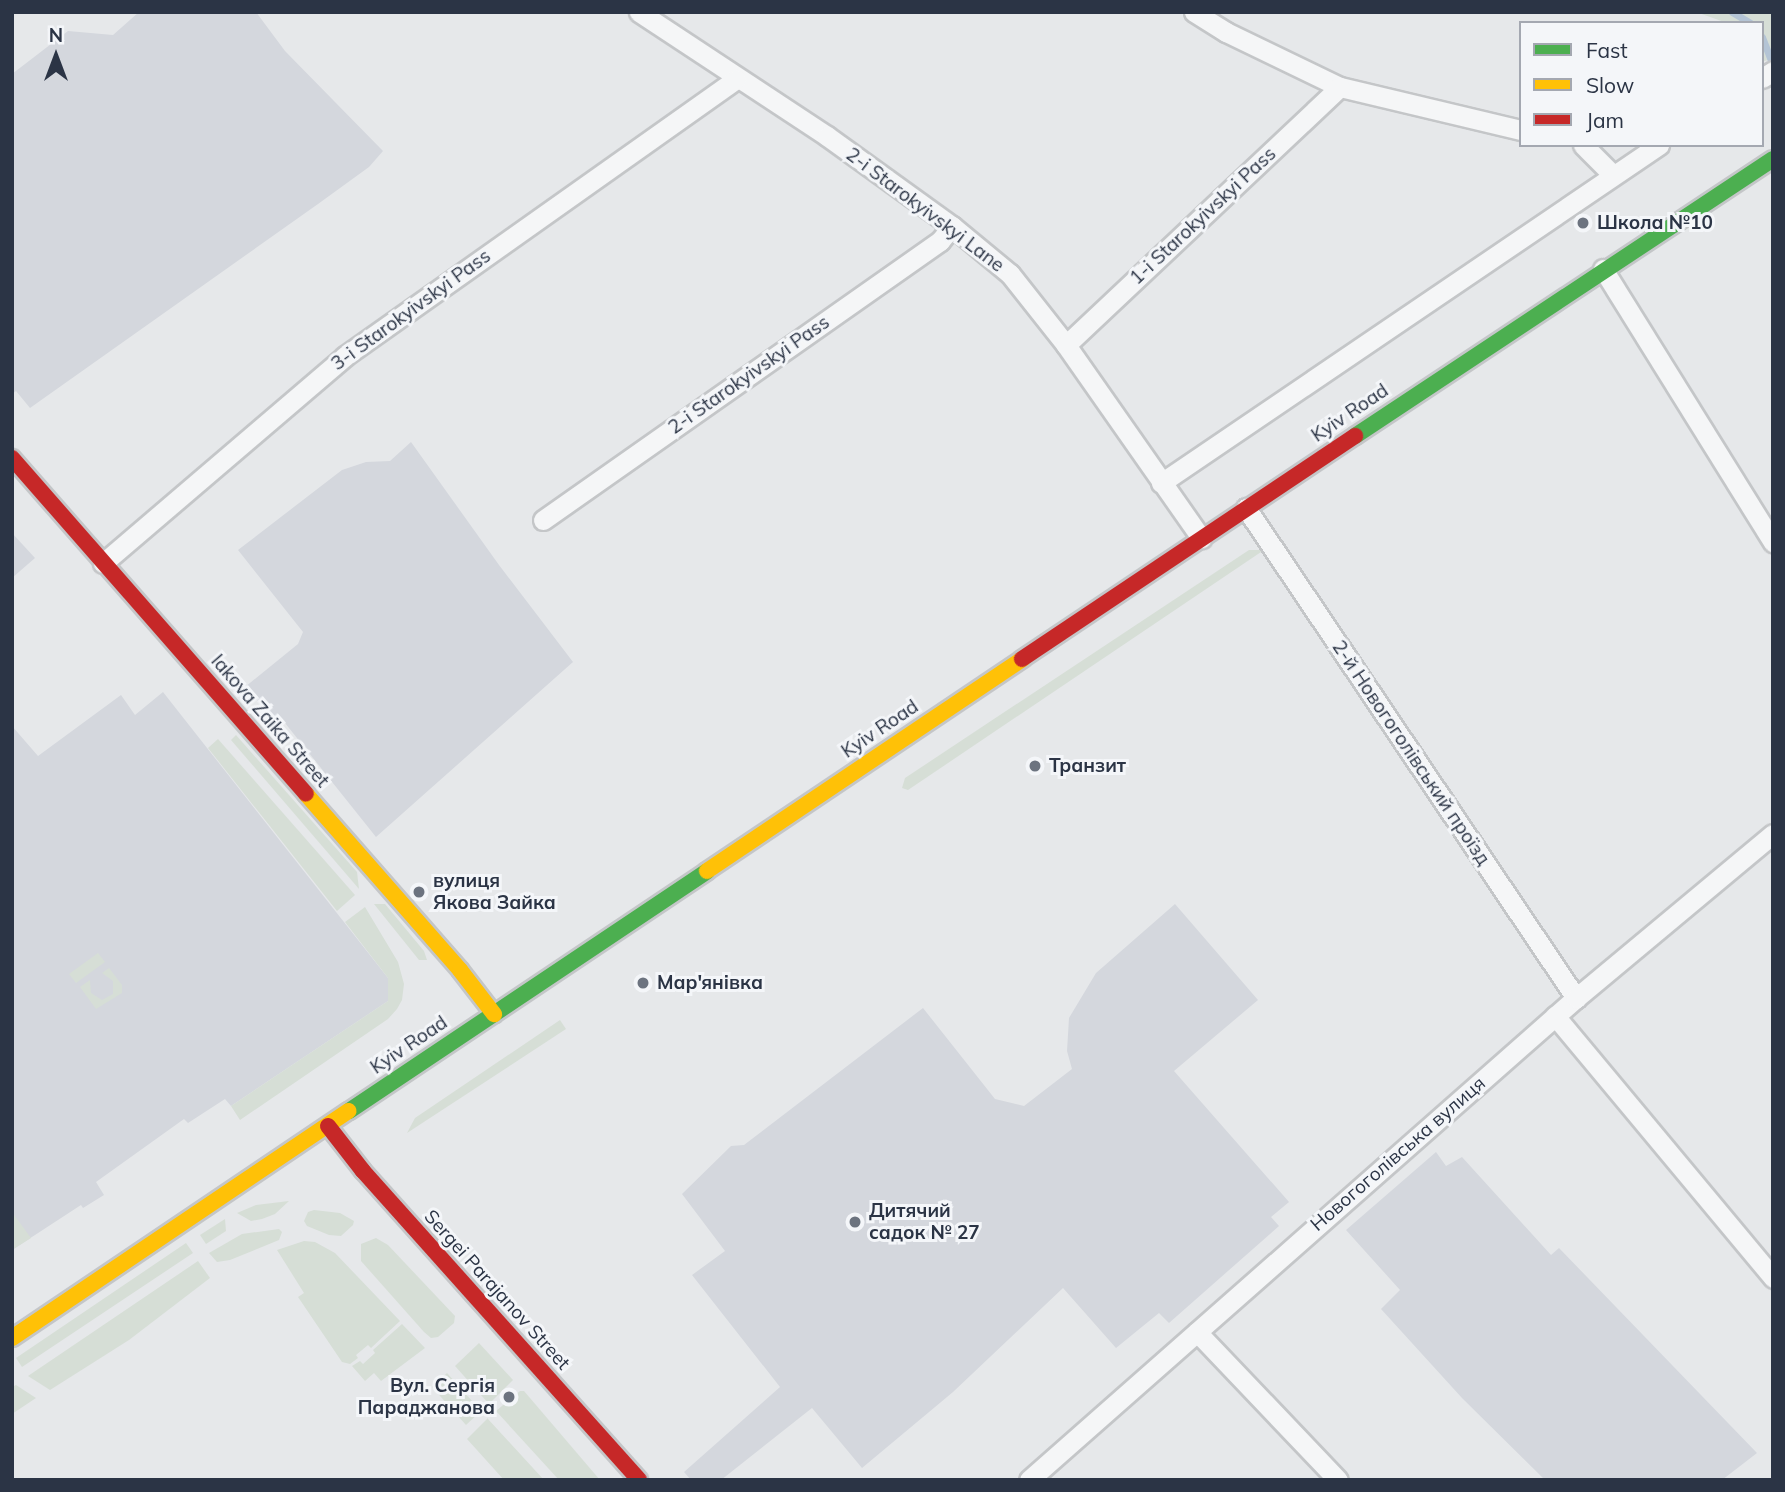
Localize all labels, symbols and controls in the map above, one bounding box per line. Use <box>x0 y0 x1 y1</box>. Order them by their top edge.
north arrow <box>21 21 91 91</box>
legend <box>1519 21 1764 147</box>
text: N <box>49 23 63 47</box>
text: Fast <box>1586 37 1628 63</box>
text: Slow <box>1586 72 1634 98</box>
text: Jam <box>1586 107 1624 133</box>
street label: 1-i Starokyivskyi Pass <box>1125 142 1281 290</box>
street label: 2-i Starokyivskyi Lane <box>841 143 1009 277</box>
place label: Школа №10 <box>1597 212 1713 234</box>
marker: Школа №10 <box>1575 215 1591 231</box>
street label: 3-i Starokyivskyi Pass <box>327 245 495 375</box>
street label: 2-i Starokyivskyi Pass <box>664 311 834 439</box>
street label: Kyiv Road <box>1307 379 1393 447</box>
street label: 2-й Новогоголівський проїзд <box>1327 636 1495 870</box>
street label: Iakova Zaika Street <box>206 650 334 792</box>
street label: Kyiv Road <box>837 695 923 763</box>
place label: Транзит <box>1049 755 1126 777</box>
marker: Транзит <box>1027 758 1043 774</box>
place label: вулиця Якова Зайка <box>433 870 556 914</box>
marker: вулиця Якова Зайка <box>411 884 427 900</box>
place label: Мар'янівка <box>657 972 763 994</box>
marker: Мар'янівка <box>635 975 651 991</box>
street label: Kyiv Road <box>366 1011 452 1079</box>
street label: Новогоголівська вулиця <box>1306 1072 1490 1236</box>
place label: Дитячий садок № 27 <box>869 1200 980 1244</box>
street label: Sergei Parajanov Street <box>419 1205 575 1375</box>
marker: Дитячий садок № 27 <box>847 1214 863 1230</box>
place label: Вул. Сергія Параджанова <box>358 1375 495 1419</box>
marker: Вул. Сергія Параджанова <box>501 1389 517 1405</box>

